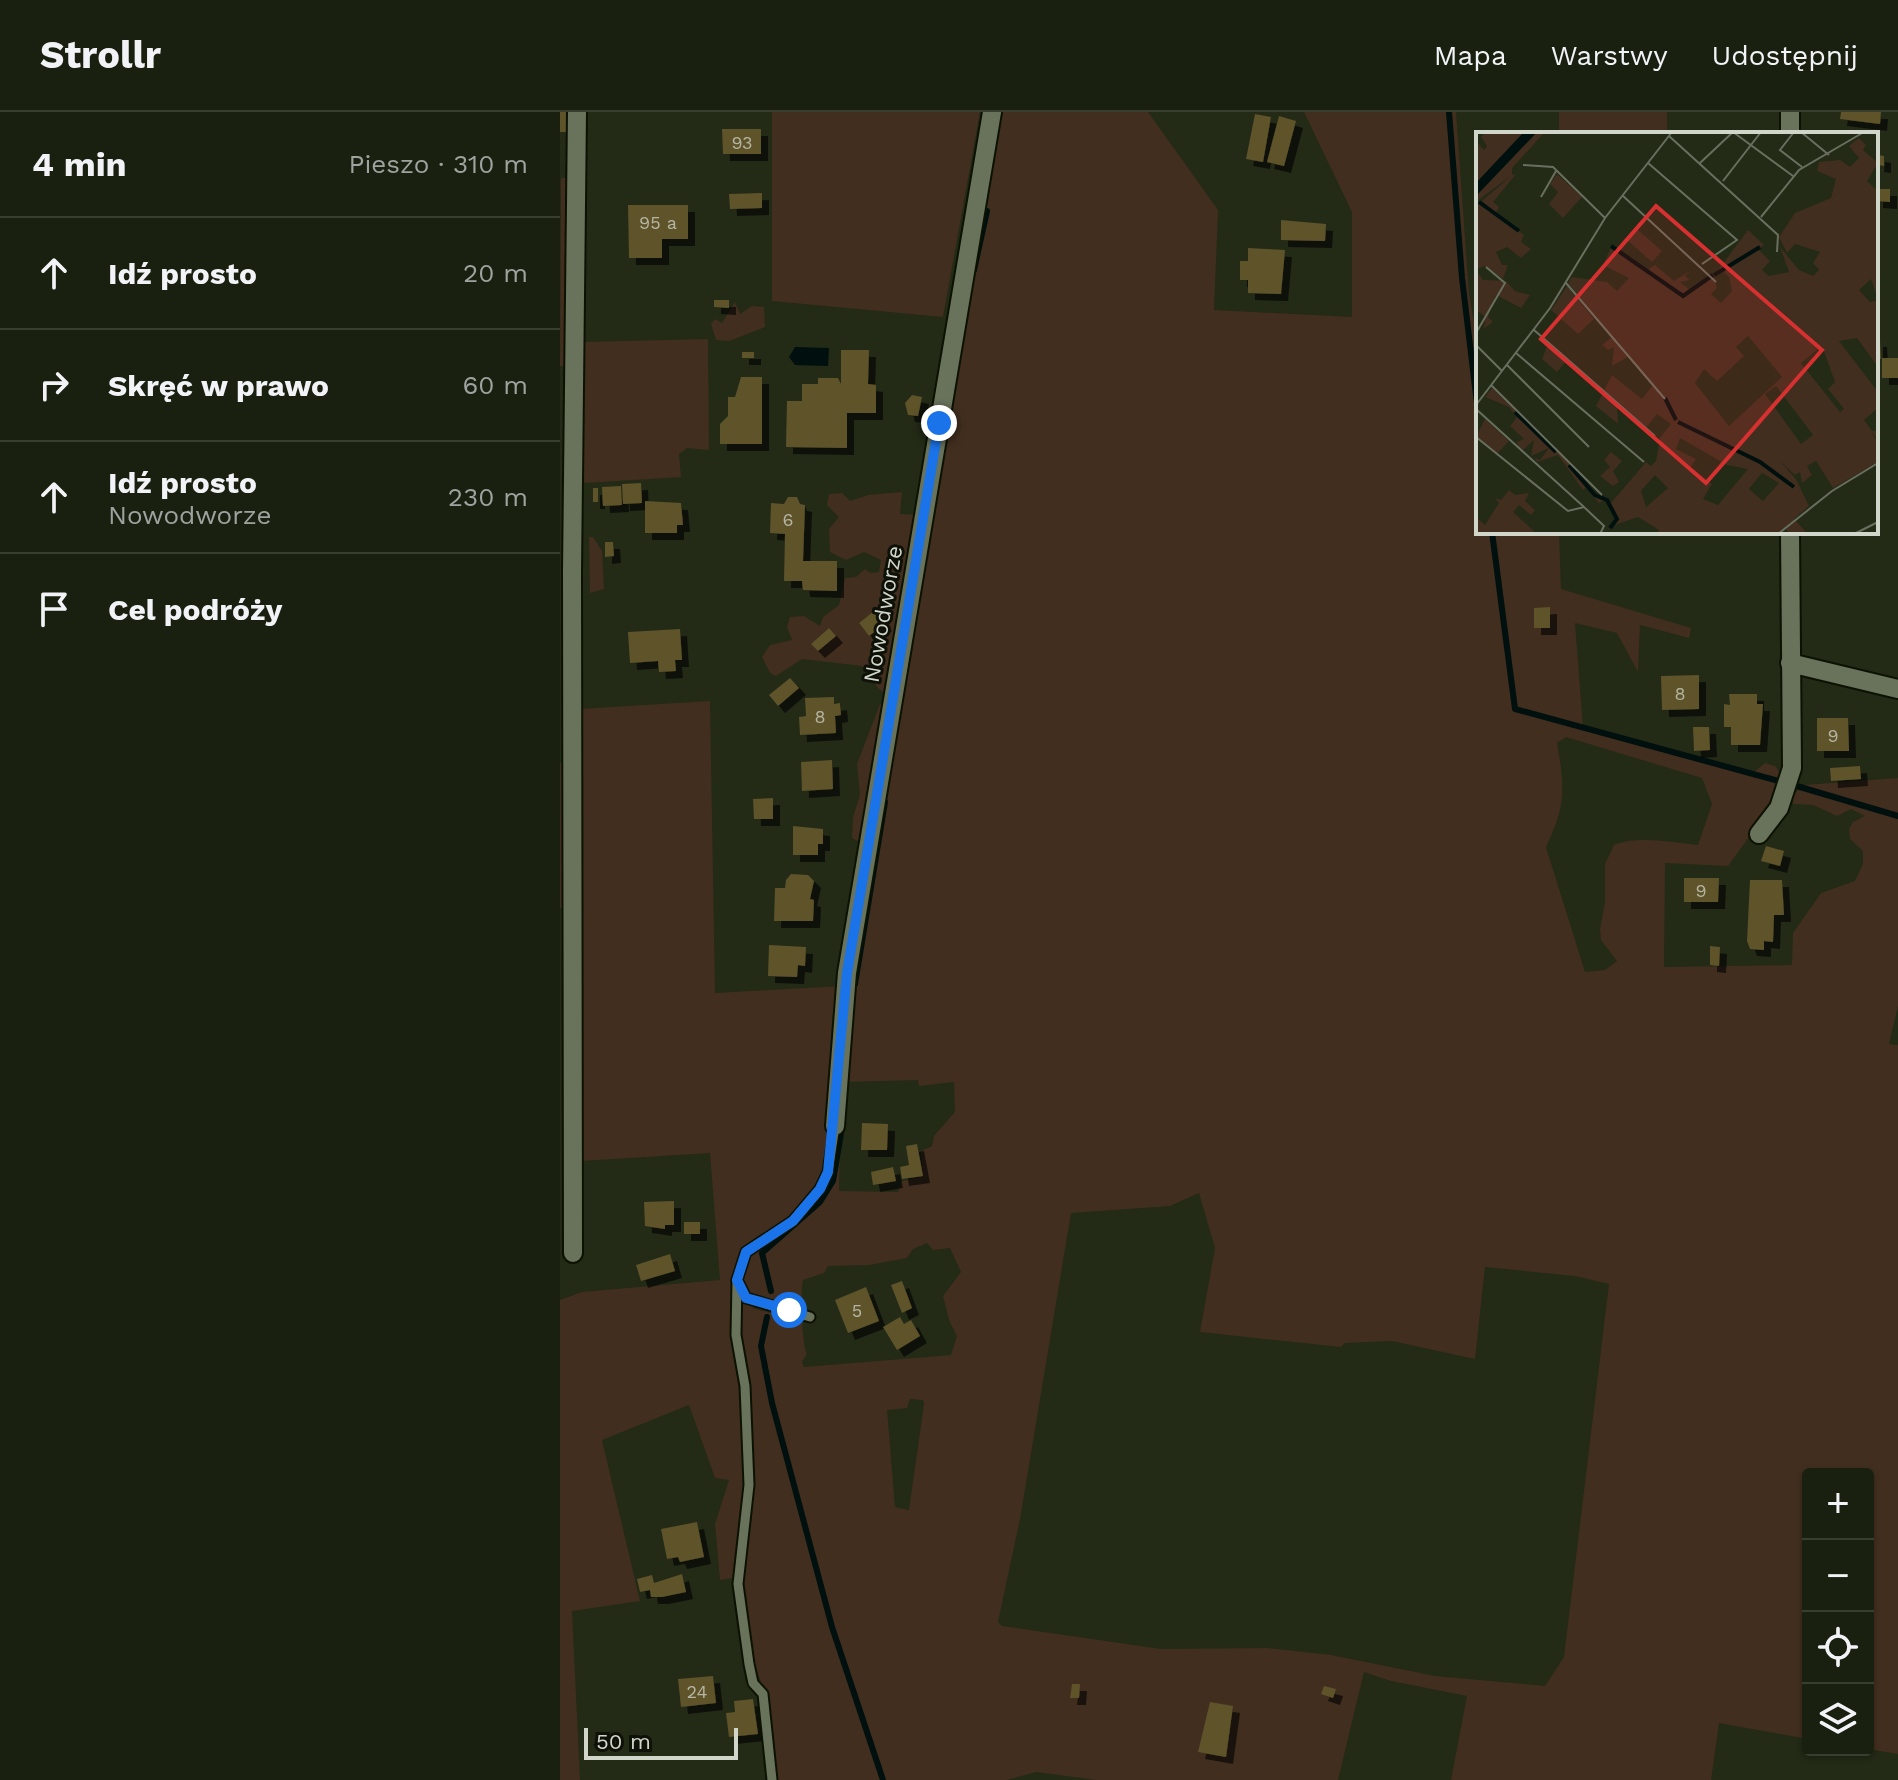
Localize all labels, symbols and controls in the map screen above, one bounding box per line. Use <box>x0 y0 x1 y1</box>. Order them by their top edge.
text: Strollr <box>40 33 161 77</box>
text: Mapa <box>1434 39 1507 72</box>
text: Warstwy <box>1551 39 1668 72</box>
text: Udostępnij <box>1712 39 1858 72</box>
house number: 93 <box>731 132 753 153</box>
inset map <box>1476 132 1878 534</box>
text: 4 min <box>32 144 127 184</box>
text: Pieszo · 310 m <box>349 149 528 179</box>
house number: 95 a <box>639 212 677 233</box>
icon: ahead <box>32 251 76 295</box>
text: Idź prosto <box>108 256 257 291</box>
text: 20 m <box>463 258 528 288</box>
icon: right <box>32 363 76 407</box>
text: Skręć w prawo <box>108 368 329 403</box>
text: 60 m <box>462 370 528 400</box>
route end <box>921 405 957 441</box>
text: Idź prosto <box>108 465 257 500</box>
icon: ahead <box>32 475 76 519</box>
text: 230 m <box>448 482 528 512</box>
text: Nowodworze <box>108 500 272 530</box>
house number: 6 <box>783 509 793 530</box>
street label: Nowodworze <box>859 544 907 684</box>
icon: arrive <box>32 587 76 631</box>
text: Cel podróży <box>108 592 282 627</box>
house number: 8 <box>1674 683 1686 704</box>
house number: 8 <box>814 706 826 727</box>
house number: 9 <box>1827 725 1839 746</box>
house number: 9 <box>1695 880 1707 901</box>
route start <box>771 1292 807 1328</box>
house number: 5 <box>852 1300 862 1321</box>
map controls <box>1802 1468 1874 1756</box>
button: + <box>1802 1468 1874 1540</box>
button: − <box>1802 1540 1874 1612</box>
button: locate <box>1802 1612 1874 1684</box>
house number: 24 <box>687 1681 707 1702</box>
button: layers <box>1802 1684 1874 1756</box>
scale bar <box>584 1724 738 1760</box>
text: 50 m <box>596 1729 651 1754</box>

